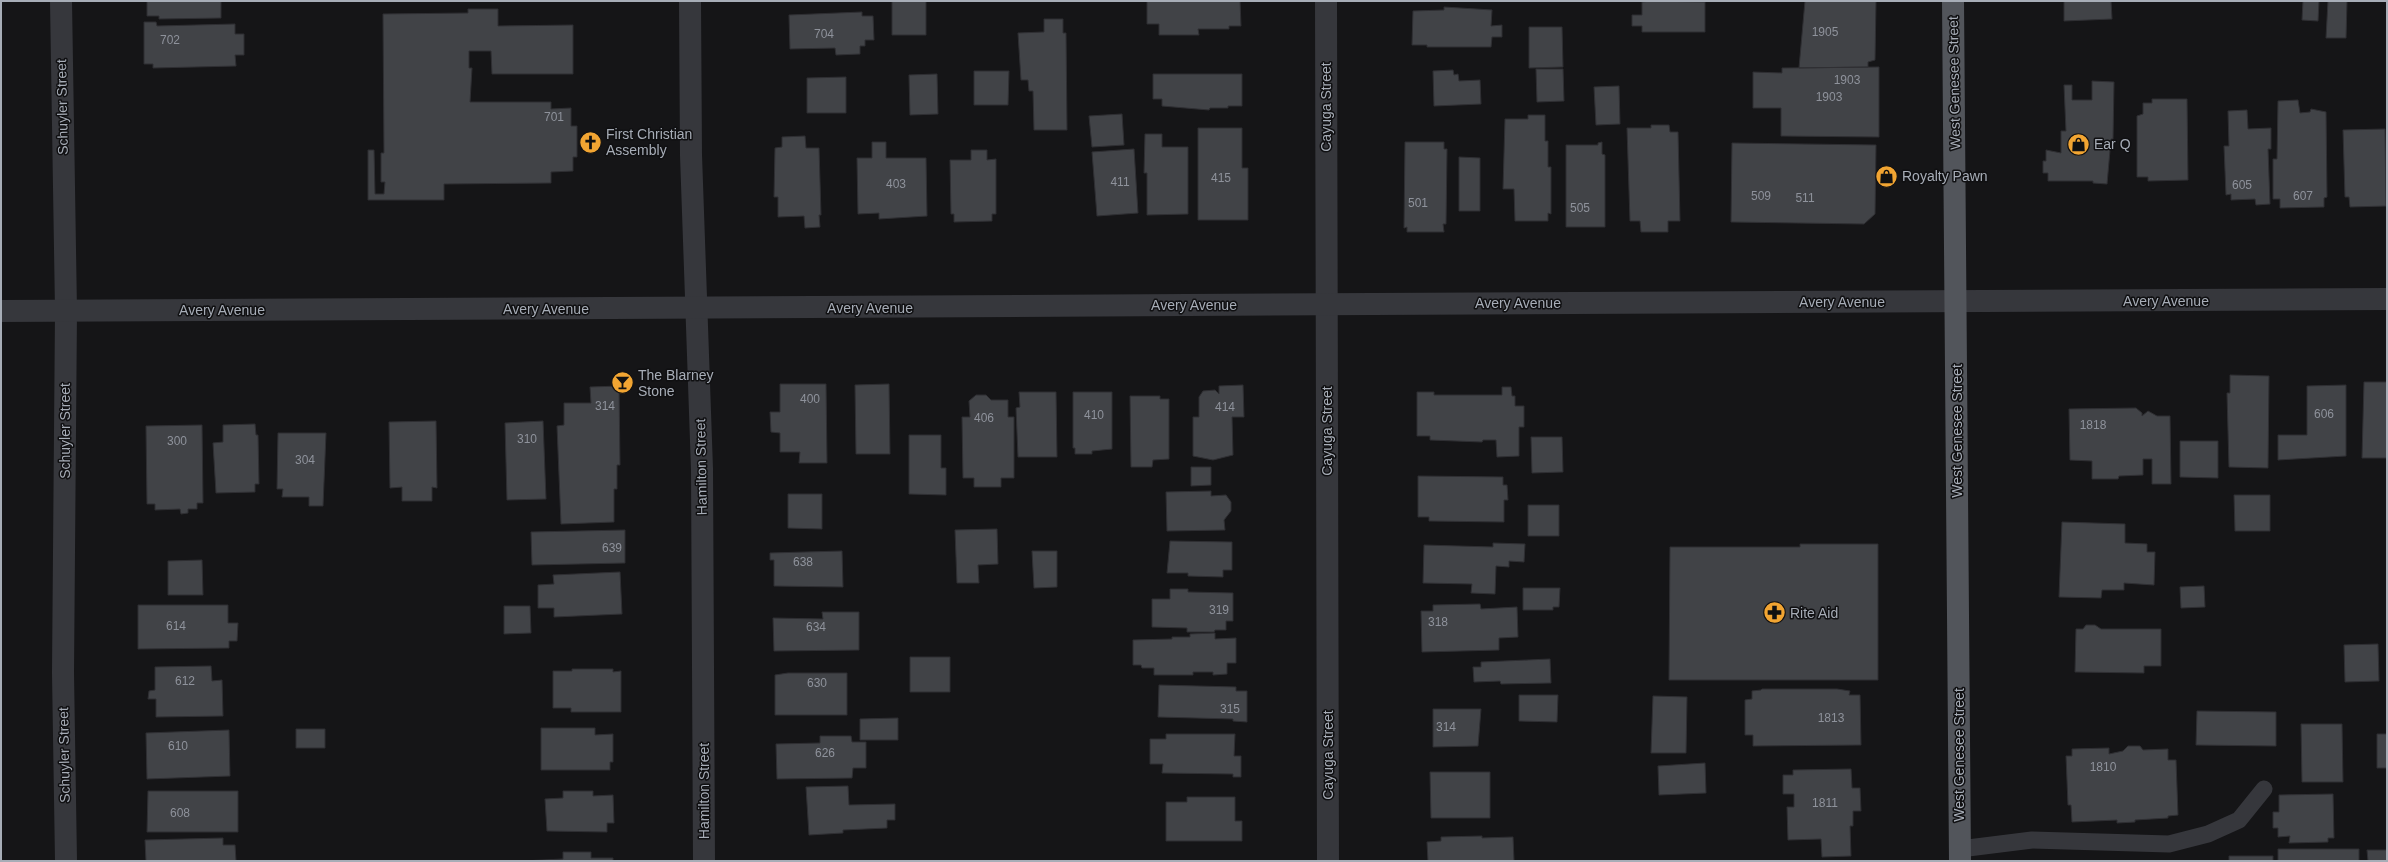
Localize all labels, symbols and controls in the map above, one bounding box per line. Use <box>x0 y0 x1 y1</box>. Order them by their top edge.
street label: West Genesee Street <box>1945 16 1963 150</box>
house number: 1905 <box>1812 25 1839 39</box>
house number: 704 <box>814 27 834 41</box>
house number: 702 <box>160 33 180 47</box>
street label: Schuyler Street <box>53 59 71 155</box>
street label: Cayuga Street <box>1318 62 1334 152</box>
house number: 1903 <box>1834 73 1861 87</box>
house number: 1903 <box>1816 90 1843 104</box>
house number: 701 <box>544 110 564 124</box>
place label: First Christian Assembly <box>606 126 692 158</box>
church icon: First Christian Assembly <box>577 129 603 155</box>
shop icon: Ear Q <box>2066 131 2092 157</box>
place label: Ear Q <box>2094 136 2131 152</box>
shop icon: Royalty Pawn <box>1873 163 1899 189</box>
place label: Royalty Pawn <box>1902 168 1988 184</box>
house number: 415 <box>1211 171 1231 185</box>
house number: 411 <box>1110 175 1130 189</box>
house number: 403 <box>886 177 906 191</box>
house number: 605 <box>2232 178 2252 192</box>
house number: 509 <box>1751 189 1771 203</box>
house number: 607 <box>2293 189 2313 203</box>
house number: 511 <box>1795 191 1815 205</box>
house number: 501 <box>1408 196 1428 210</box>
house number: 505 <box>1570 201 1590 215</box>
street label: Avery Avenue <box>2123 293 2209 309</box>
street label: Avery Avenue <box>1799 294 1885 310</box>
street label: Avery Avenue <box>1475 295 1561 311</box>
street label: Avery Avenue <box>1151 297 1237 313</box>
street label: Avery Avenue <box>827 300 913 316</box>
street label: Avery Avenue <box>503 301 589 317</box>
street label: Avery Avenue <box>179 302 265 318</box>
street label: West Genesee Street <box>1949 364 1965 498</box>
place label: The Blarney Stone <box>638 367 713 399</box>
bar icon: The Blarney Stone <box>609 370 635 396</box>
street label: Schuyler Street <box>57 383 73 479</box>
street label: Cayuga Street <box>1319 386 1335 476</box>
house number: 400 <box>800 392 820 406</box>
house number: 314 <box>595 399 615 413</box>
house number: 414 <box>1215 400 1235 414</box>
house number: 606 <box>2314 407 2334 421</box>
house number: 410 <box>1084 408 1104 422</box>
house number: 406 <box>974 411 994 425</box>
house number: 1818 <box>2080 418 2107 432</box>
street label: Hamilton Street <box>692 419 710 515</box>
house number: 310 <box>517 432 537 446</box>
house number: 300 <box>167 434 187 448</box>
house number: 304 <box>295 453 315 467</box>
house number: 639 <box>602 541 622 555</box>
house number: 638 <box>793 555 813 569</box>
pharmacy icon: Rite Aid <box>1761 600 1787 626</box>
house number: 319 <box>1209 603 1229 617</box>
place label: Rite Aid <box>1790 605 1838 621</box>
house number: 318 <box>1428 615 1448 629</box>
house number: 614 <box>166 619 186 633</box>
house number: 634 <box>806 620 826 634</box>
house number: 612 <box>175 674 195 688</box>
house number: 630 <box>807 676 827 690</box>
street label: West Genesee Street <box>1951 688 1967 822</box>
house number: 315 <box>1220 702 1240 716</box>
street label: Schuyler Street <box>55 707 73 803</box>
street label: Cayuga Street <box>1320 710 1336 800</box>
house number: 1813 <box>1818 711 1845 725</box>
house number: 314 <box>1436 720 1456 734</box>
house number: 610 <box>168 739 188 753</box>
street label: Hamilton Street <box>696 743 712 839</box>
house number: 626 <box>815 746 835 760</box>
house number: 1810 <box>2090 760 2117 774</box>
house number: 1811 <box>1812 796 1838 810</box>
house number: 608 <box>170 806 190 820</box>

